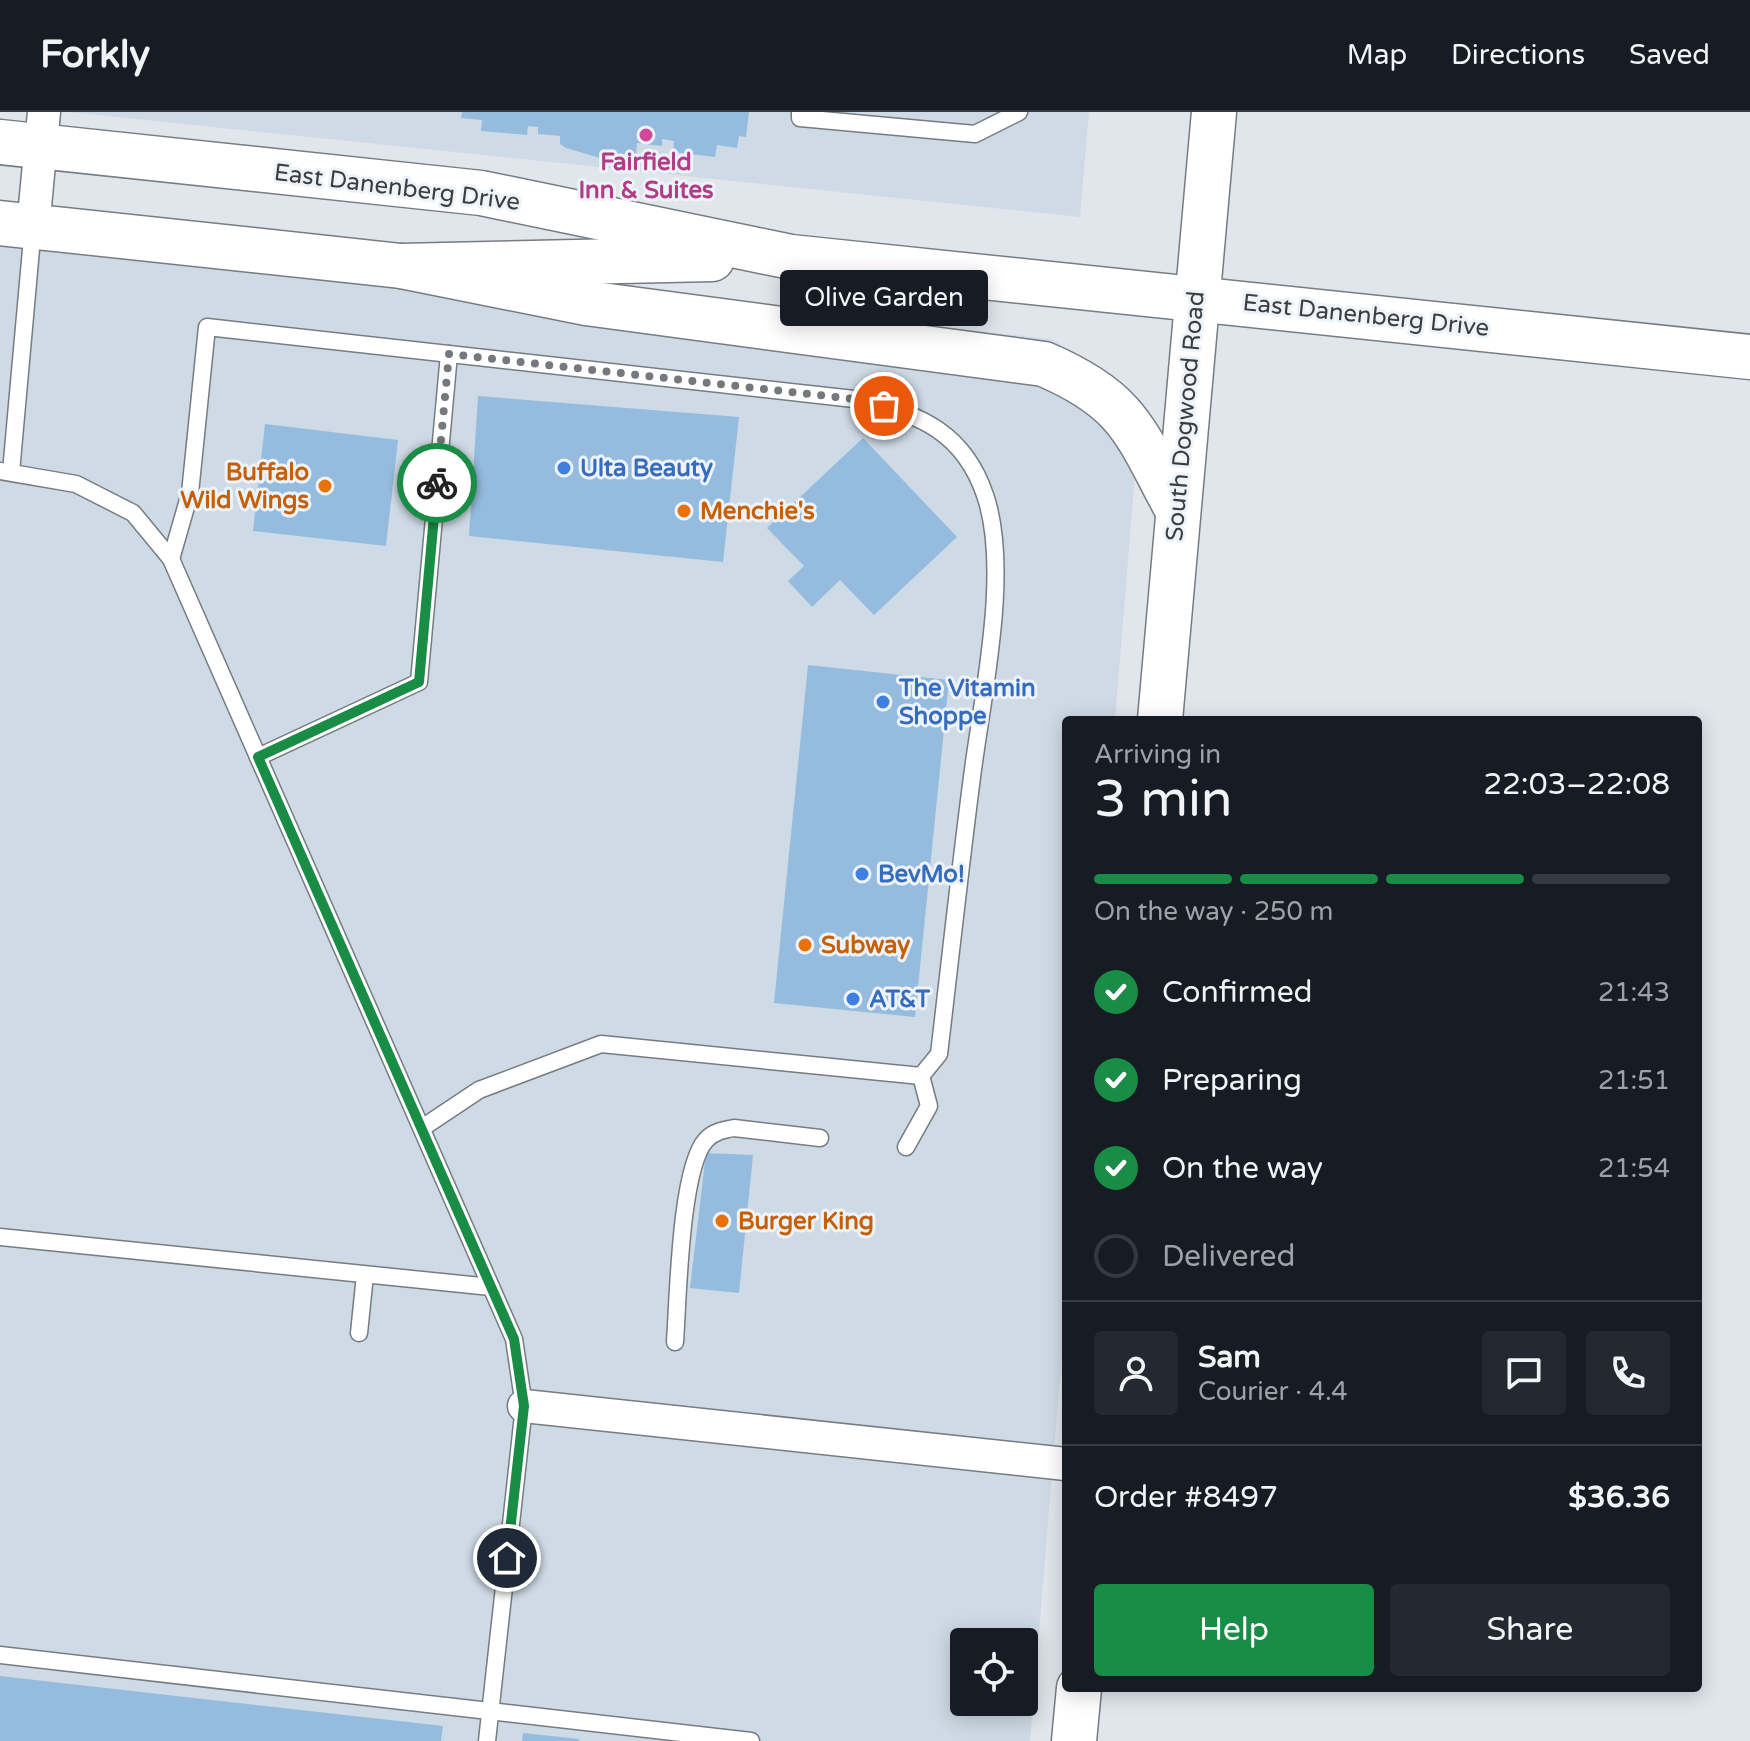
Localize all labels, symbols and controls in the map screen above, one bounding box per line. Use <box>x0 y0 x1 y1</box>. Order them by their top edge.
text: Forkly <box>40 32 150 78</box>
text: Map <box>1347 38 1407 72</box>
text: Directions <box>1451 38 1585 72</box>
text: Saved <box>1629 38 1710 72</box>
marker: Fairfield Inn & Suites <box>637 126 655 144</box>
place label: Fairfield Inn & Suites <box>578 148 714 205</box>
street label: East Danenberg Drive <box>272 158 522 217</box>
callout: Olive Garden <box>780 270 988 326</box>
text: Olive Garden <box>804 282 964 313</box>
street label: East Danenberg Drive <box>1241 288 1491 343</box>
street label: South Dogwood Road <box>1160 290 1211 542</box>
pin <box>850 372 918 440</box>
icon: bag <box>862 384 906 428</box>
courier <box>397 443 477 523</box>
place label: Ulta Beauty <box>580 454 713 483</box>
place label: Buffalo Wild Wings <box>180 458 309 515</box>
marker: Ulta Beauty <box>555 459 573 477</box>
icon: bike <box>415 461 459 505</box>
marker: Buffalo Wild Wings <box>316 477 334 495</box>
place label: Menchie's <box>700 497 815 526</box>
marker: Menchie's <box>675 502 693 520</box>
place label: The Vitamin Shoppe <box>898 674 1036 731</box>
marker: The Vitamin Shoppe <box>874 693 892 711</box>
text: Arriving in <box>1094 739 1221 770</box>
text: 22:03–22:08 <box>1483 766 1670 803</box>
text: 3 min <box>1094 768 1233 831</box>
place label: BevMo! <box>878 860 965 889</box>
marker: BevMo! <box>853 865 871 883</box>
text: On the way · 250 m <box>1094 896 1333 927</box>
place label: Subway <box>821 931 910 960</box>
marker: Subway <box>796 936 814 954</box>
icon: check <box>1094 970 1138 1014</box>
text: Confirmed <box>1162 974 1313 1011</box>
text: 21:43 <box>1598 977 1670 1008</box>
place label: AT&T <box>869 985 930 1014</box>
marker: AT&T <box>844 990 862 1008</box>
icon: check <box>1094 1058 1138 1102</box>
text: Preparing <box>1162 1062 1302 1099</box>
text: 21:51 <box>1598 1065 1670 1096</box>
icon: check <box>1094 1146 1138 1190</box>
text: On the way <box>1162 1150 1323 1187</box>
text: 21:54 <box>1598 1153 1670 1184</box>
place label: Burger King <box>738 1207 874 1236</box>
marker: Burger King <box>713 1212 731 1230</box>
text: Delivered <box>1162 1238 1296 1275</box>
button: person <box>1094 1331 1178 1415</box>
button: chat <box>1482 1331 1566 1415</box>
button: phone <box>1586 1331 1670 1415</box>
text: Sam <box>1198 1339 1261 1376</box>
text: Courier · 4.4 <box>1198 1376 1348 1407</box>
text: Order #8497 <box>1094 1479 1278 1516</box>
text: $36.36 <box>1568 1479 1670 1516</box>
pin <box>473 1524 541 1592</box>
icon: home <box>485 1536 529 1580</box>
button: Help <box>1094 1584 1374 1676</box>
button: Share <box>1390 1584 1670 1676</box>
map controls <box>950 1628 1038 1716</box>
button: locate <box>950 1628 1038 1716</box>

